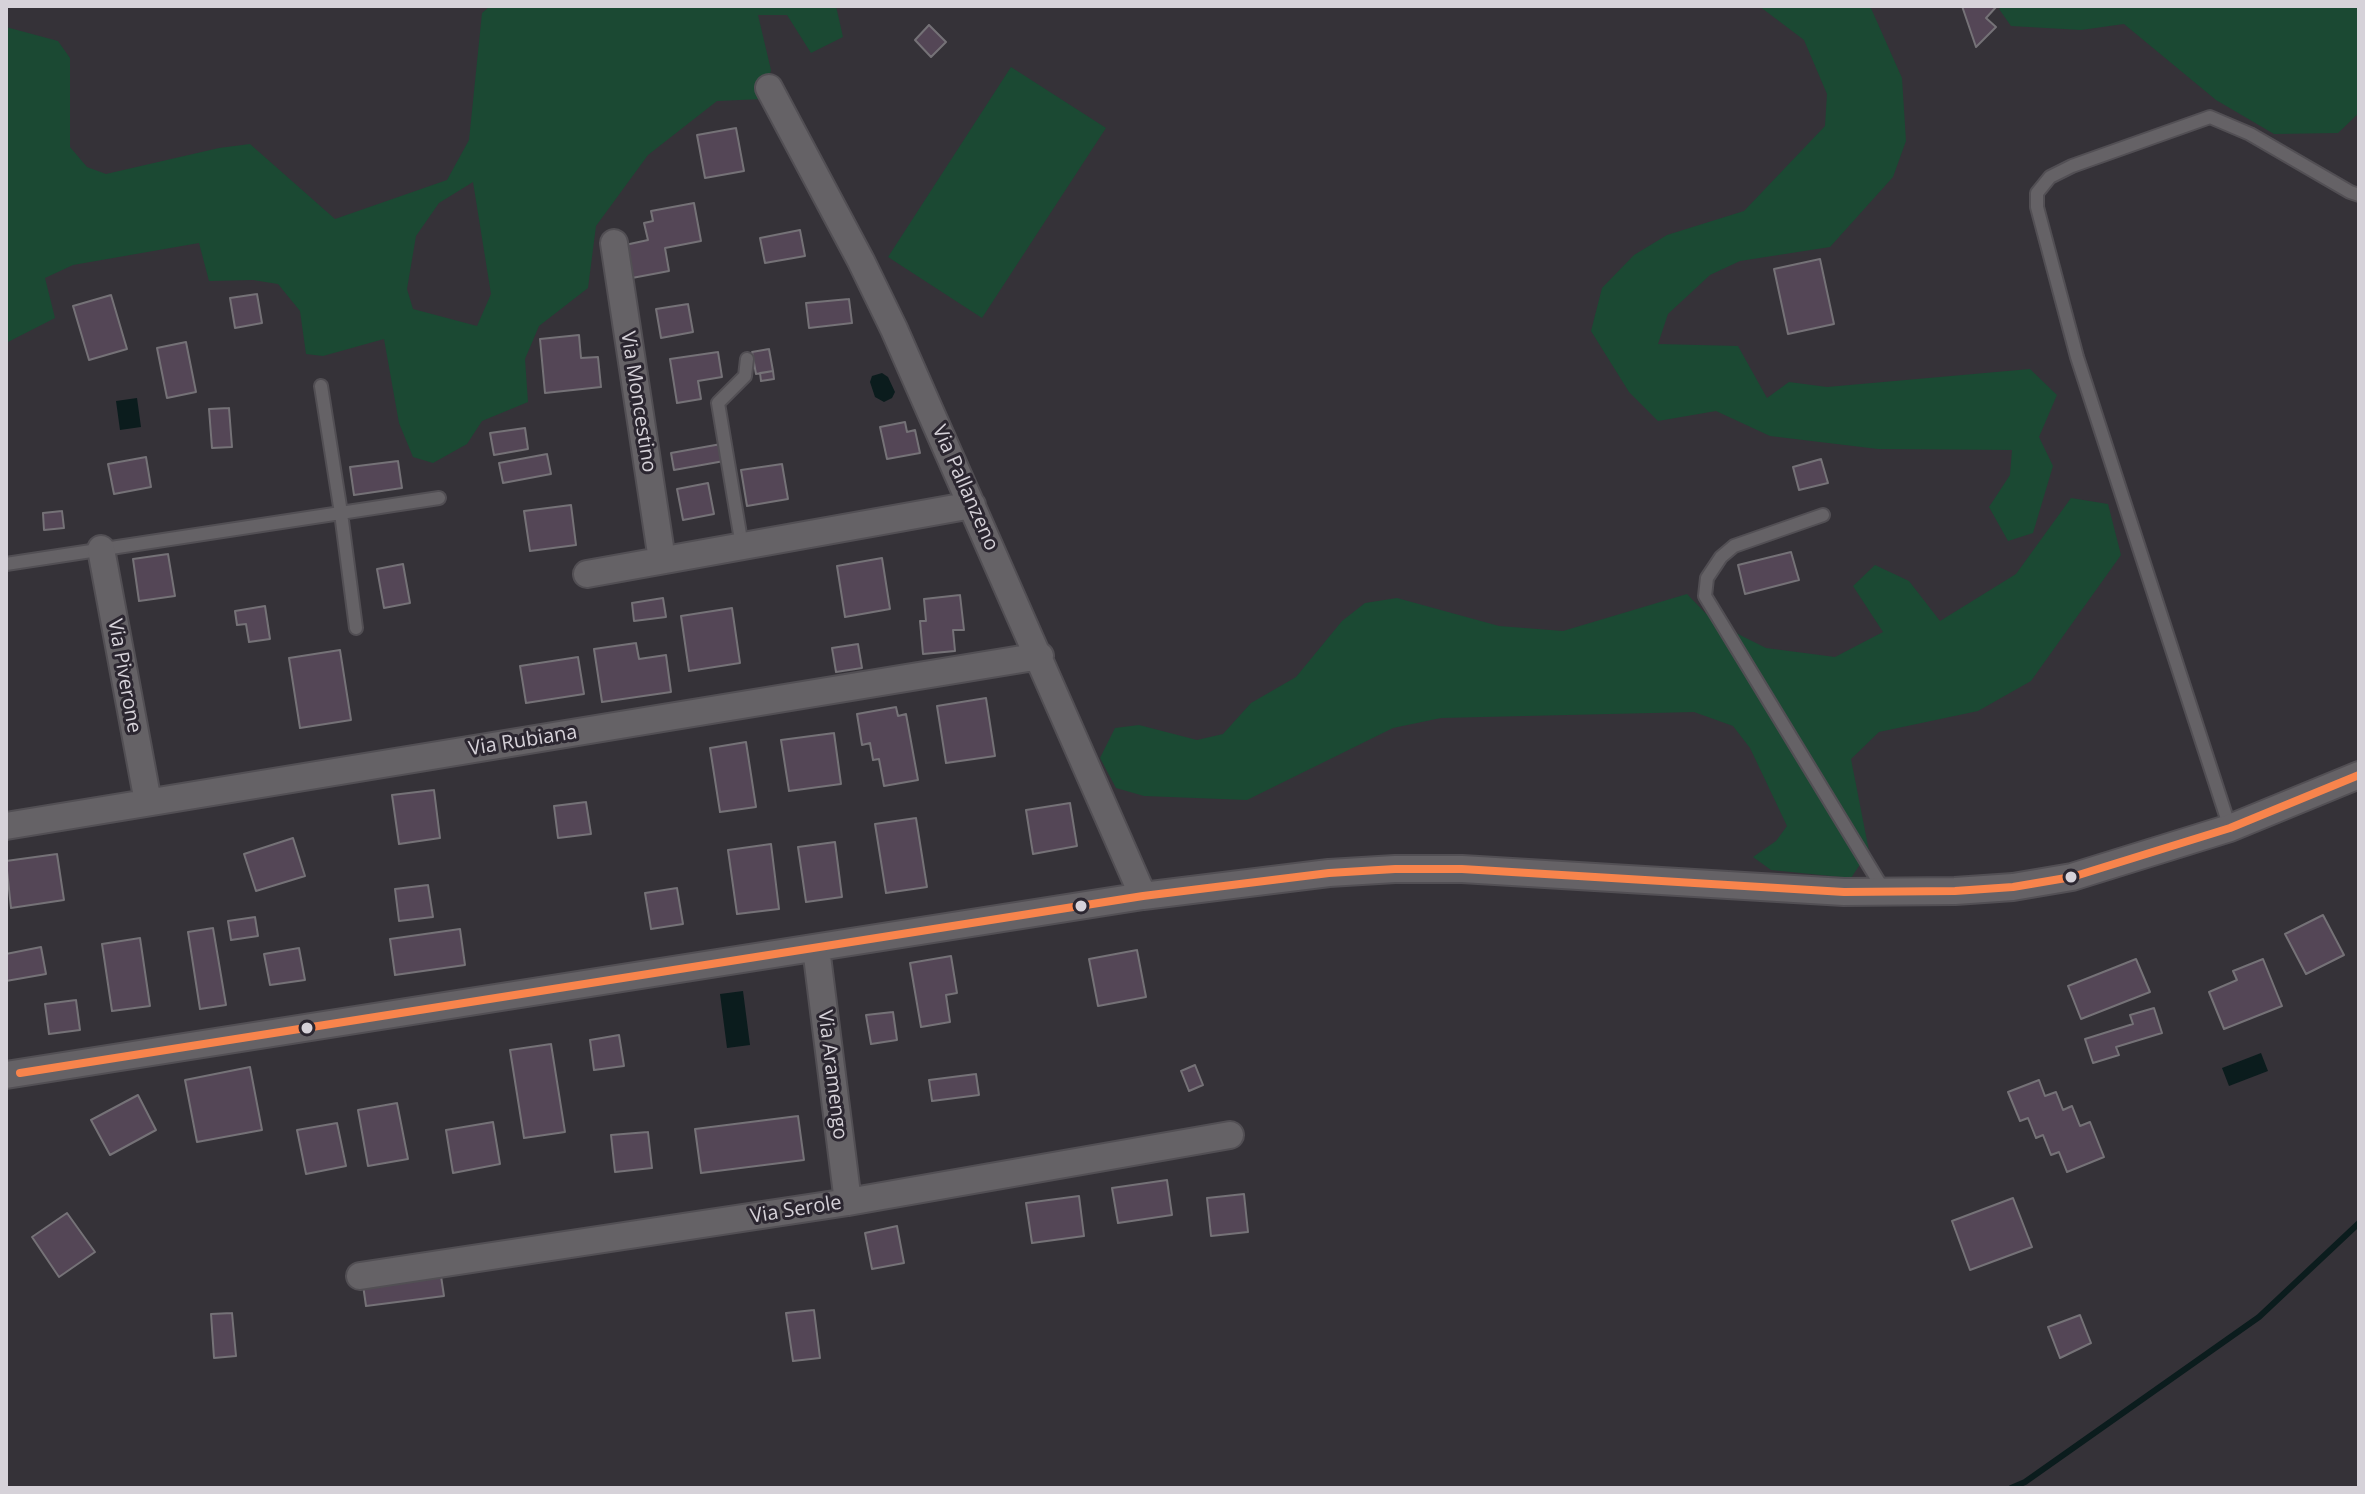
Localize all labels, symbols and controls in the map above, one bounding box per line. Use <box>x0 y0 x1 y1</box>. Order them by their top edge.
street label: Via Moncestino <box>615 330 661 474</box>
street label: Via Pallanzeno <box>927 422 1003 554</box>
street label: Via Piverone <box>102 617 146 735</box>
street label: Via Rubiana <box>467 721 579 761</box>
unlabelled marker <box>2063 869 2079 885</box>
unlabelled marker <box>1073 898 1089 914</box>
street label: Via Aramengo <box>812 1009 852 1141</box>
unlabelled marker <box>299 1020 315 1036</box>
street label: Via Serole <box>749 1191 843 1229</box>

